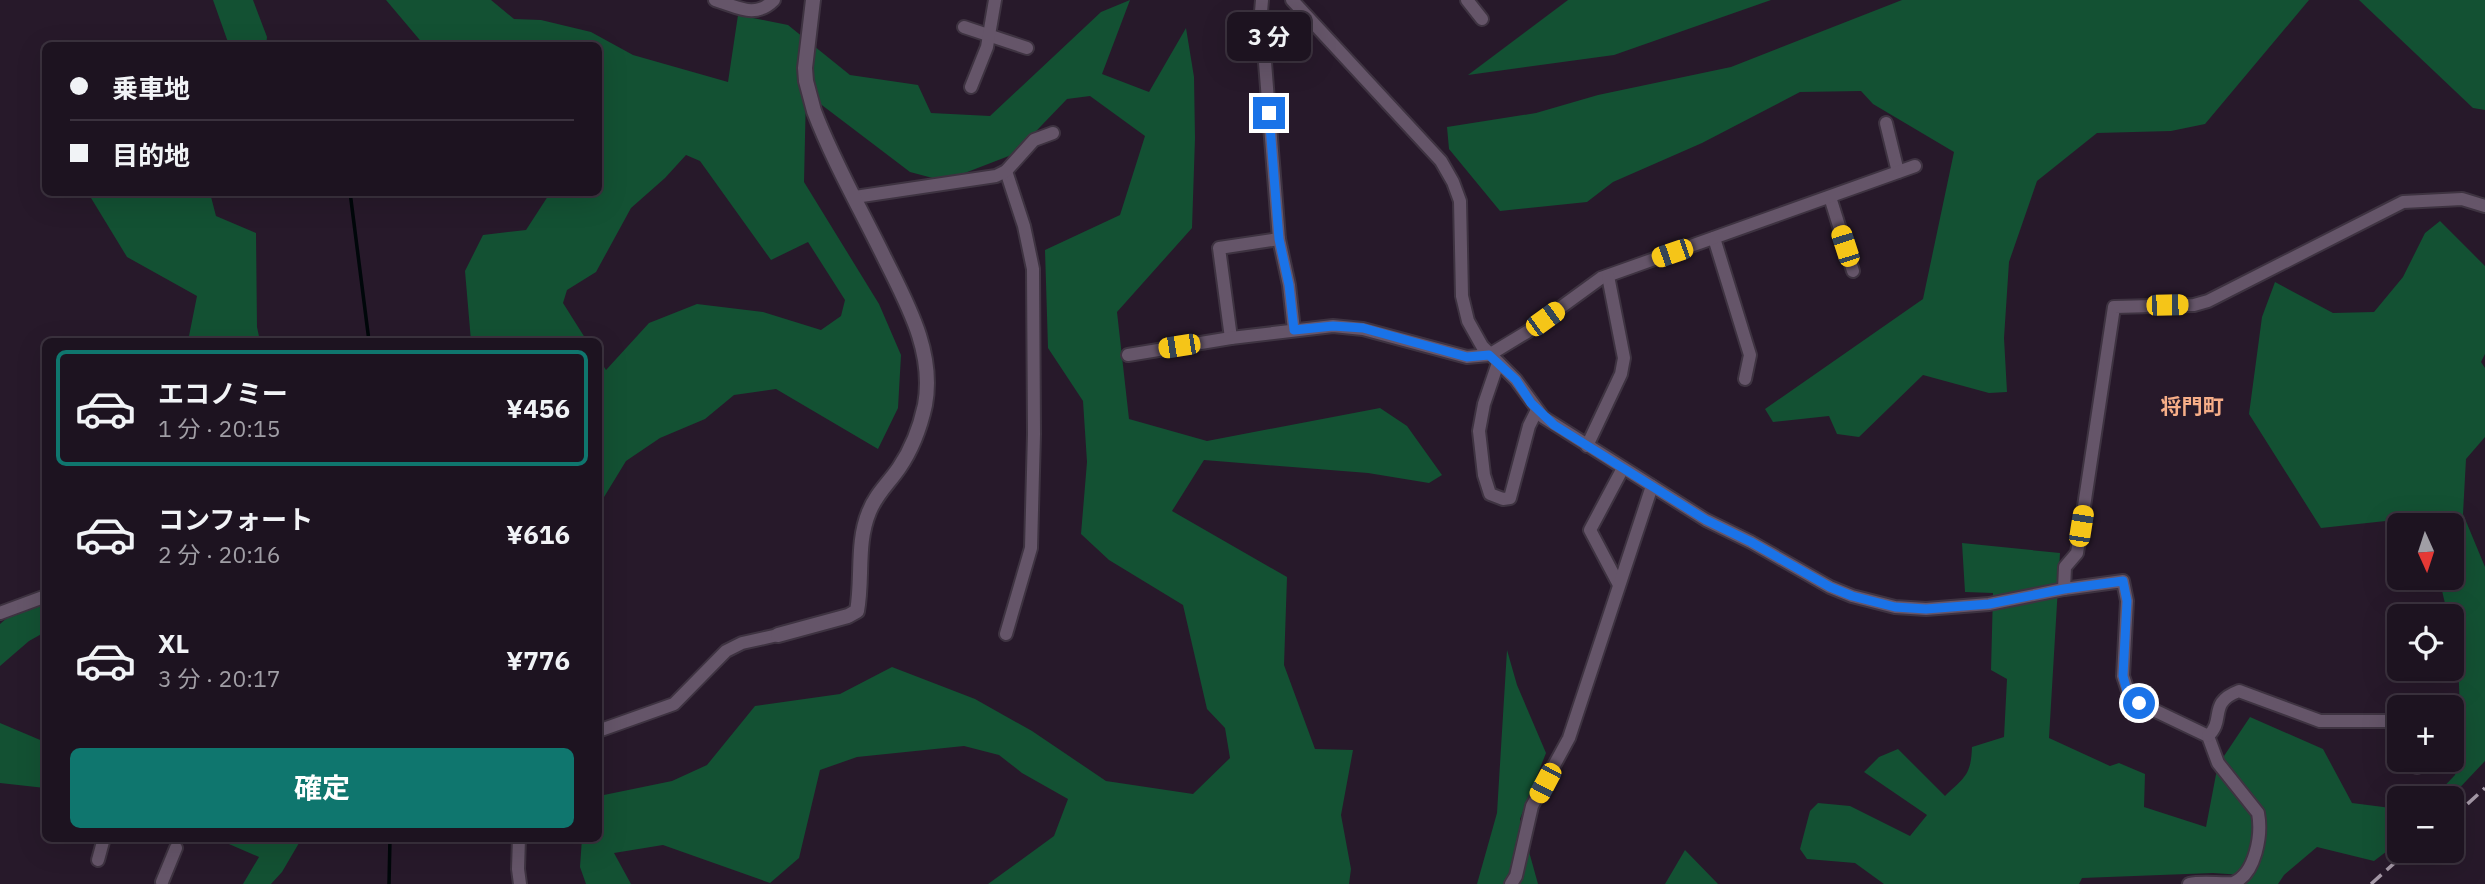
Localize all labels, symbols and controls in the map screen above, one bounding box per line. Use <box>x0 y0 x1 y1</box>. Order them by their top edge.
callout: 3 分 <box>1227 11 1311 60</box>
text: 3 分 <box>1248 21 1290 51</box>
text: 乗車地 <box>112 71 190 105</box>
route end <box>1253 97 1285 129</box>
text: 目的地 <box>112 138 190 172</box>
car <box>1829 223 1862 269</box>
car <box>1649 236 1696 270</box>
car <box>2146 294 2189 316</box>
car <box>1522 298 1569 340</box>
car <box>1157 332 1202 360</box>
text: エコノミー <box>158 376 288 410</box>
icon: car <box>74 377 137 440</box>
text: ¥456 <box>506 391 570 425</box>
district label: 将門町 <box>2161 392 2224 420</box>
text: 1 分 · 20:15 <box>158 413 281 443</box>
text: コンフォート <box>158 502 313 536</box>
icon: car <box>74 503 137 566</box>
car <box>2068 504 2095 548</box>
north arrow <box>2387 513 2464 590</box>
map controls <box>2387 513 2464 863</box>
text: ¥616 <box>506 517 570 551</box>
text: 2 分 · 20:16 <box>158 539 281 569</box>
button: locate <box>2387 604 2464 681</box>
text: XL <box>158 626 189 660</box>
icon: car <box>74 629 137 692</box>
text: ¥776 <box>506 643 570 677</box>
text: 3 分 · 20:17 <box>158 663 281 693</box>
route start <box>2123 687 2155 719</box>
button: + <box>2387 695 2464 772</box>
button: 確定 <box>70 748 574 828</box>
car <box>1526 760 1565 806</box>
button: − <box>2387 786 2464 863</box>

